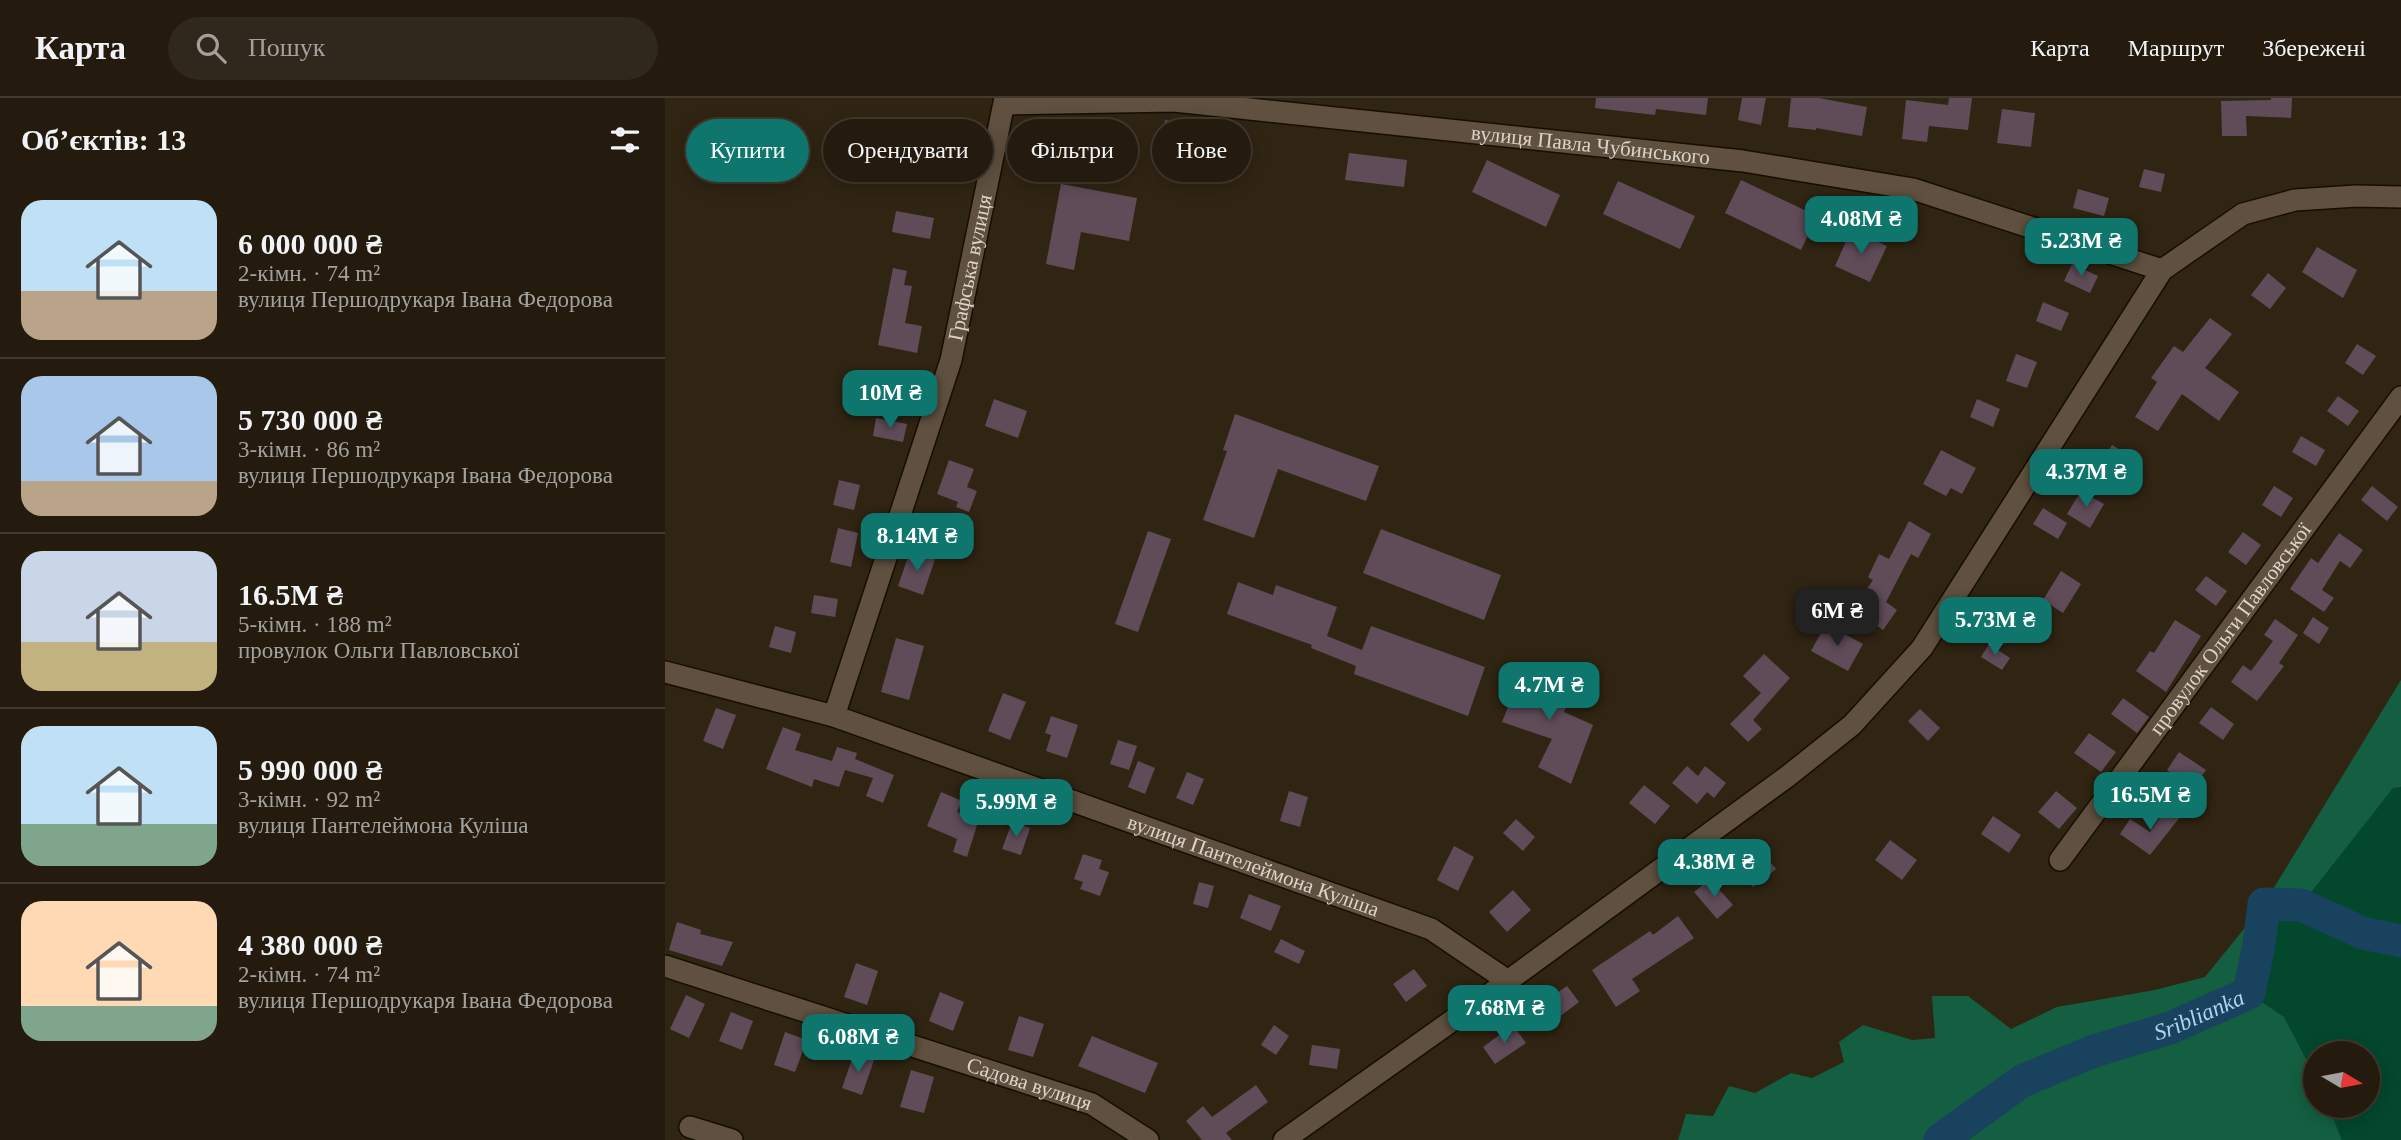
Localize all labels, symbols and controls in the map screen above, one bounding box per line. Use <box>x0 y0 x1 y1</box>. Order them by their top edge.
search box <box>168 17 658 80</box>
icon: search <box>192 29 230 67</box>
text: Карта <box>35 30 126 66</box>
text: Пошук <box>248 33 325 62</box>
text: Карта <box>2030 35 2090 61</box>
text: Маршрут <box>2128 35 2224 61</box>
text: Збережені <box>2262 35 2366 61</box>
chip: Купити <box>686 119 809 182</box>
chip: Орендувати <box>823 119 993 182</box>
chip: Фільтри <box>1007 119 1138 182</box>
chip: Нове <box>1152 119 1251 182</box>
street label: вулиця Павла Чубинського <box>1470 120 1711 169</box>
icon: filters <box>606 121 644 159</box>
text: Об’єктів: 13 <box>21 123 186 156</box>
street label: Графська вулиця <box>943 192 997 343</box>
pin: 4.08M ₴ <box>1796 197 1926 256</box>
text: 4.08M ₴ <box>1821 206 1901 231</box>
pin: 5.23M ₴ <box>2016 218 2146 278</box>
text: 6 000 000 ₴ <box>238 227 382 260</box>
icon: home <box>77 228 161 312</box>
text: 5.23M ₴ <box>2041 228 2121 253</box>
text: 2-кімн. · 74 m² <box>238 261 380 286</box>
text: вулиця Першодрукаря Івана Федорова <box>238 287 613 312</box>
pin: 10M ₴ <box>841 370 939 430</box>
text: 10M ₴ <box>858 380 922 405</box>
text: 5 730 000 ₴ <box>238 403 382 436</box>
icon: home <box>77 404 161 488</box>
text: 3-кімн. · 86 m² <box>238 437 380 462</box>
pin: 4.37M ₴ <box>2021 450 2151 509</box>
text: 4.37M ₴ <box>2046 459 2126 484</box>
text: вулиця Першодрукаря Івана Федорова <box>238 463 613 488</box>
pin: 8.14M ₴ <box>852 514 982 573</box>
street label: провулок Ольги Павловської <box>2144 518 2316 740</box>
text: 8.14M ₴ <box>877 523 957 548</box>
text: 16.5M ₴ <box>238 578 343 611</box>
icon: home <box>77 579 161 663</box>
pin: 6M ₴ <box>1796 588 1878 648</box>
text: 6M ₴ <box>1811 598 1863 623</box>
pin: 5.73M ₴ <box>1930 598 2060 657</box>
text: 5.73M ₴ <box>1955 607 2035 632</box>
text: 5-кімн. · 188 m² <box>238 612 392 637</box>
text: провулок Ольги Павловської <box>238 638 520 663</box>
pin: 4.7M ₴ <box>1492 662 1606 722</box>
text: 4.7M ₴ <box>1515 672 1584 697</box>
text: 5 990 000 ₴ <box>238 753 382 786</box>
icon: home <box>77 754 161 838</box>
pin: 16.5M ₴ <box>2085 772 2215 832</box>
pin: 5.99M ₴ <box>951 780 1081 839</box>
text: 16.5M ₴ <box>2110 782 2190 807</box>
text: 3-кімн. · 92 m² <box>238 787 380 812</box>
text: 5.99M ₴ <box>976 789 1056 814</box>
street label: вулиця Пантелеймона Куліша <box>1124 810 1383 922</box>
text: вулиця Пантелеймона Куліша <box>238 813 529 838</box>
pin: 4.38M ₴ <box>1649 840 1779 899</box>
text: 4.38M ₴ <box>1674 849 1754 874</box>
text: 4 380 000 ₴ <box>238 928 382 961</box>
icon: home <box>77 929 161 1013</box>
text: 2-кімн. · 74 m² <box>238 962 380 987</box>
water label: Sriblianka <box>2151 984 2248 1045</box>
pin: 7.68M ₴ <box>1439 986 1569 1045</box>
text: вулиця Першодрукаря Івана Федорова <box>238 988 613 1013</box>
text: 7.68M ₴ <box>1464 995 1544 1020</box>
pin: 6.08M ₴ <box>793 1014 923 1074</box>
text: 6.08M ₴ <box>818 1024 898 1049</box>
north arrow <box>2303 1041 2380 1118</box>
map controls <box>2303 1041 2380 1118</box>
street label: Садова вулиця <box>964 1052 1095 1115</box>

